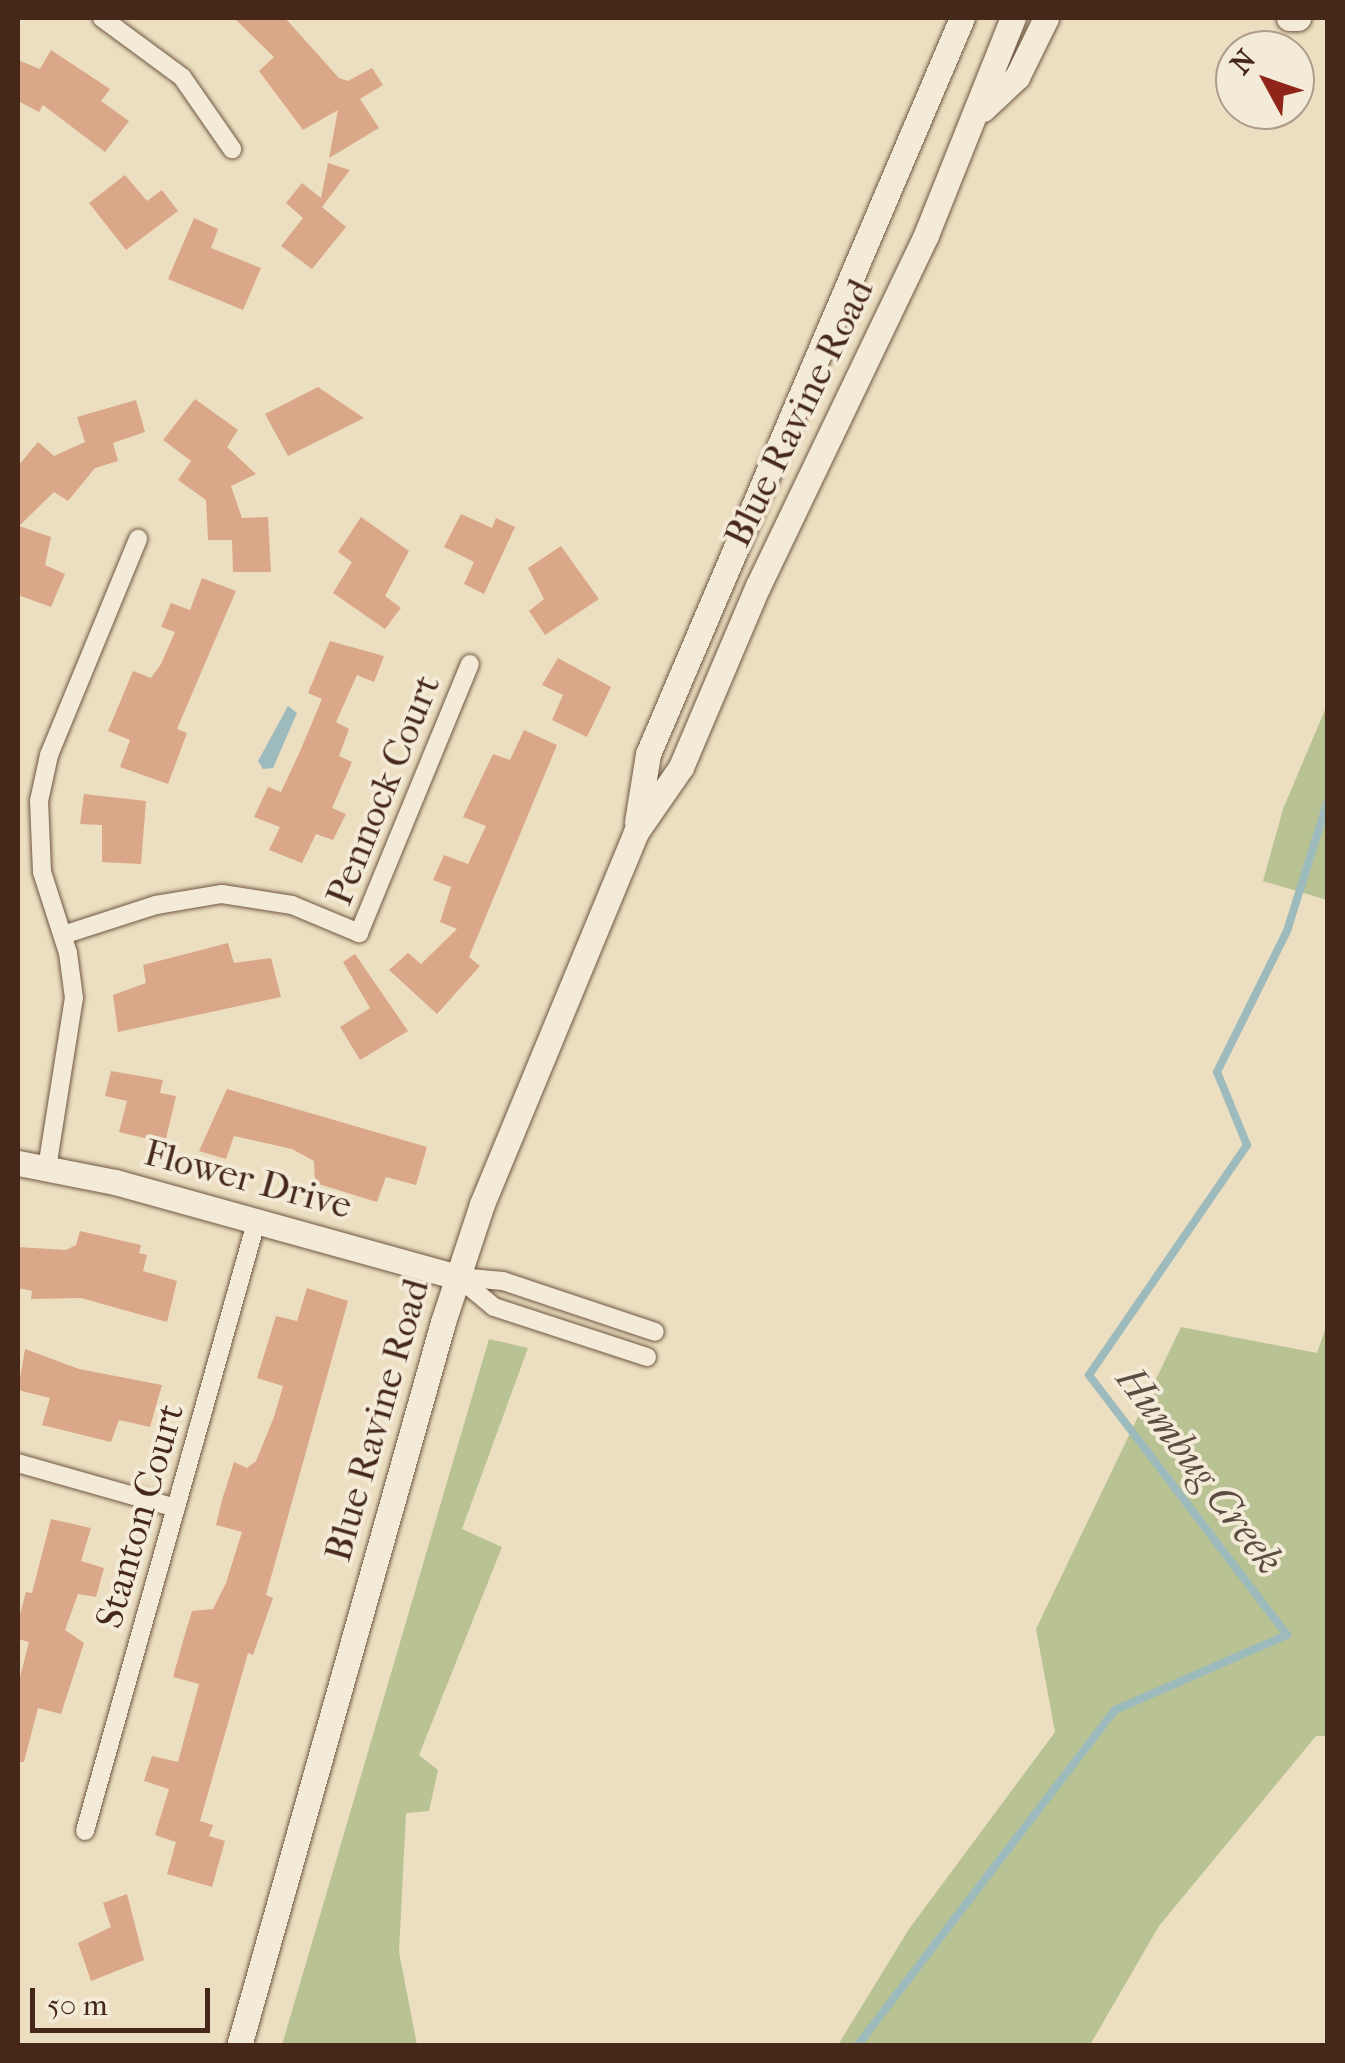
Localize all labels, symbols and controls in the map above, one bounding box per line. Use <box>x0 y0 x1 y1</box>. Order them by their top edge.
north arrow <box>1215 30 1315 130</box>
text: N <box>1224 43 1263 80</box>
street label: Blue Ravine Road <box>715 272 883 554</box>
street label: Pennock Court <box>316 668 450 912</box>
street label: Flower Drive <box>139 1129 357 1229</box>
street label: Blue Ravine Road <box>315 1273 439 1567</box>
water label: Humbug Creek <box>1106 1357 1294 1583</box>
street label: Stanton Court <box>86 1399 194 1633</box>
scale bar <box>35 1968 215 2030</box>
text: 50 m <box>47 1988 108 2023</box>

